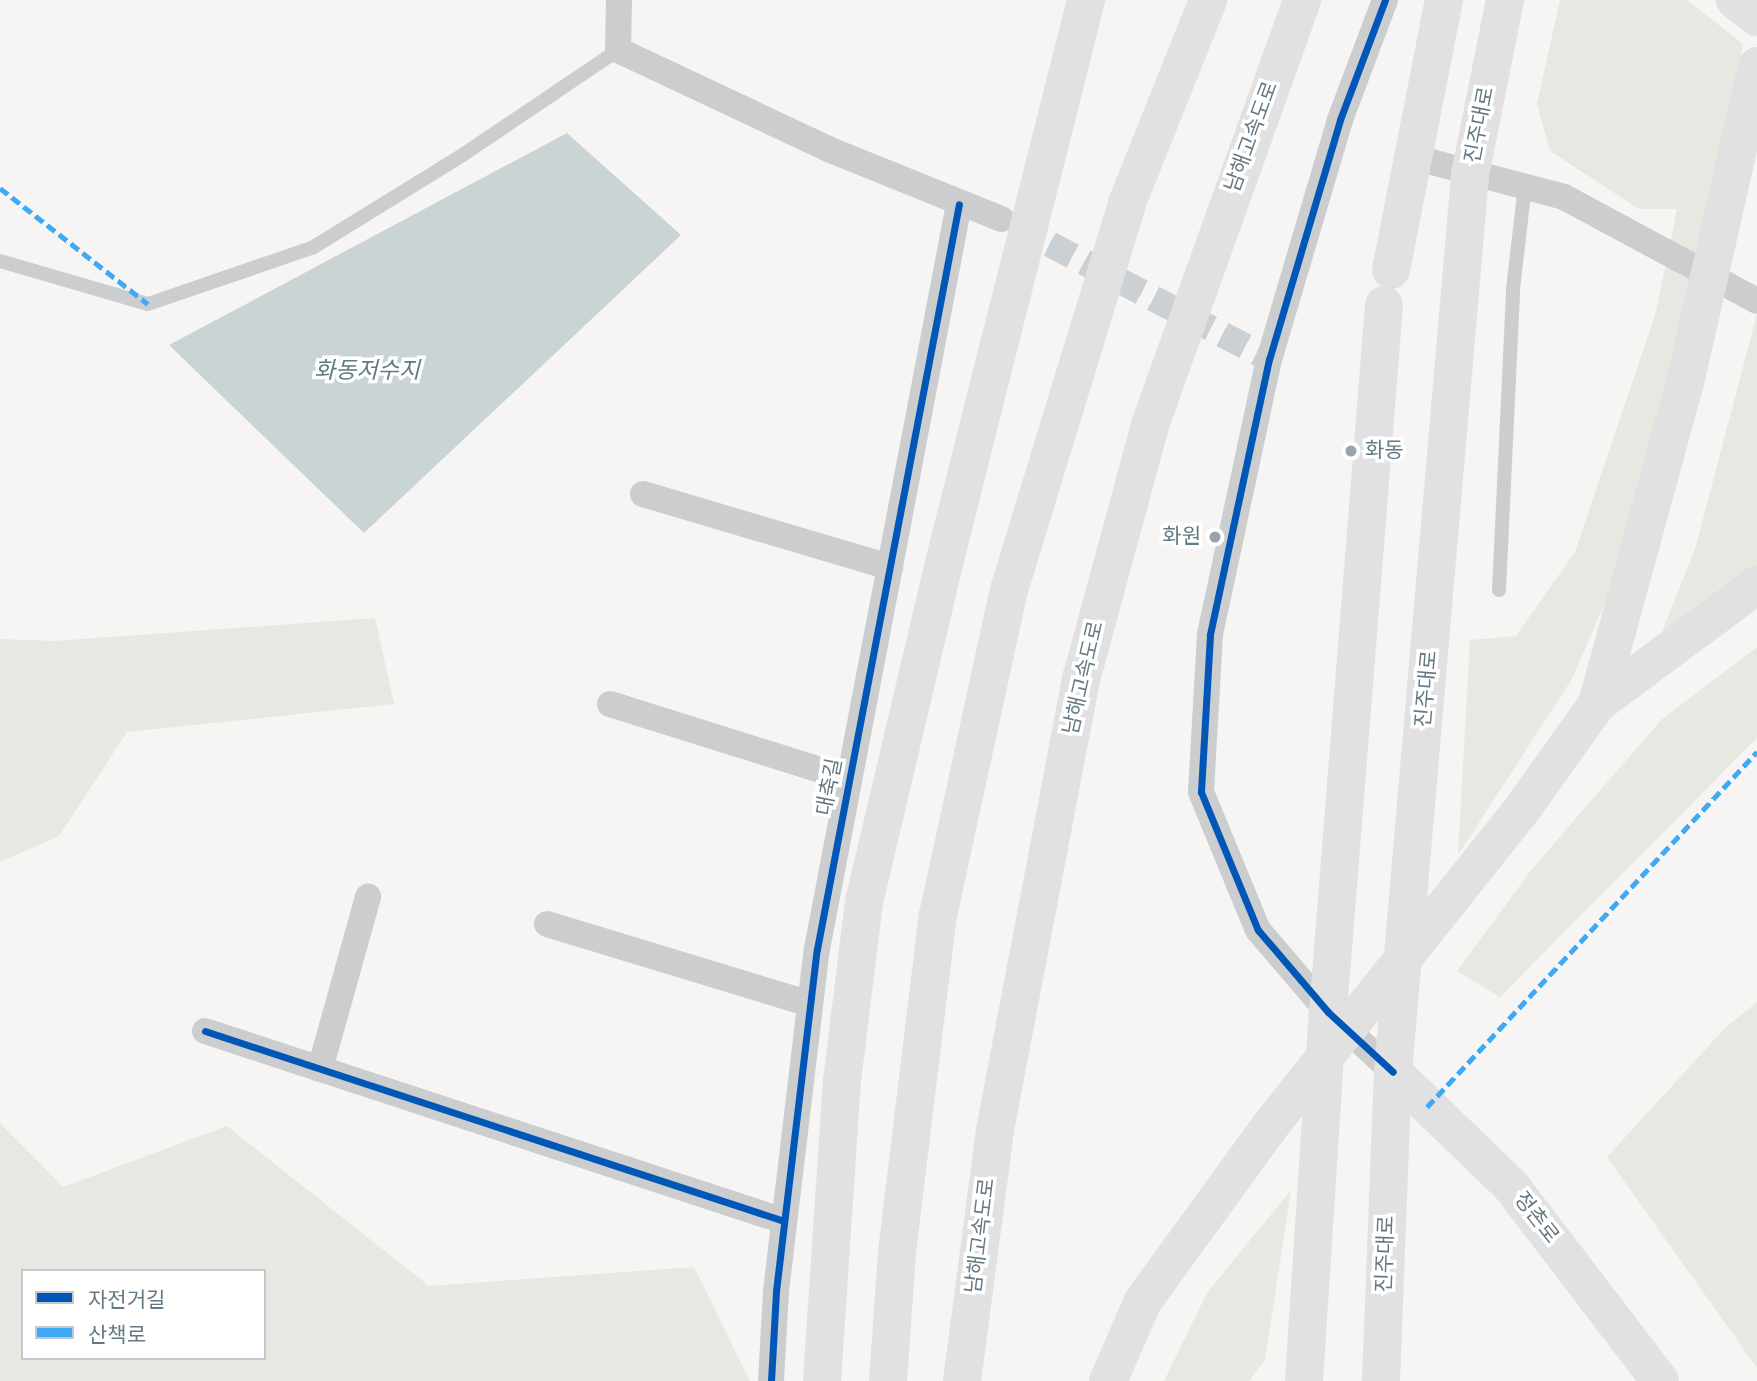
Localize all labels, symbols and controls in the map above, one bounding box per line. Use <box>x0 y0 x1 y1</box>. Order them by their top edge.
street label: 남해고속도로 <box>1220 78 1284 196</box>
street label: 진주대로 <box>1460 85 1500 165</box>
water label: 화동저수지 <box>314 357 420 385</box>
place label: 화동 <box>1365 438 1404 464</box>
marker: 화동 <box>1343 443 1359 459</box>
place label: 화원 <box>1162 524 1201 550</box>
marker: 화원 <box>1207 529 1223 545</box>
street label: 남해고속도로 <box>1059 619 1109 737</box>
street label: 진주대로 <box>1411 649 1443 729</box>
street label: 대축길 <box>812 756 848 818</box>
street label: 남해고속도로 <box>961 1177 1001 1295</box>
street label: 정촌로 <box>1508 1187 1564 1249</box>
street label: 진주대로 <box>1372 1215 1400 1293</box>
legend <box>21 1269 266 1360</box>
text: 자전거길 <box>88 1288 165 1313</box>
text: 산책로 <box>88 1323 146 1348</box>

